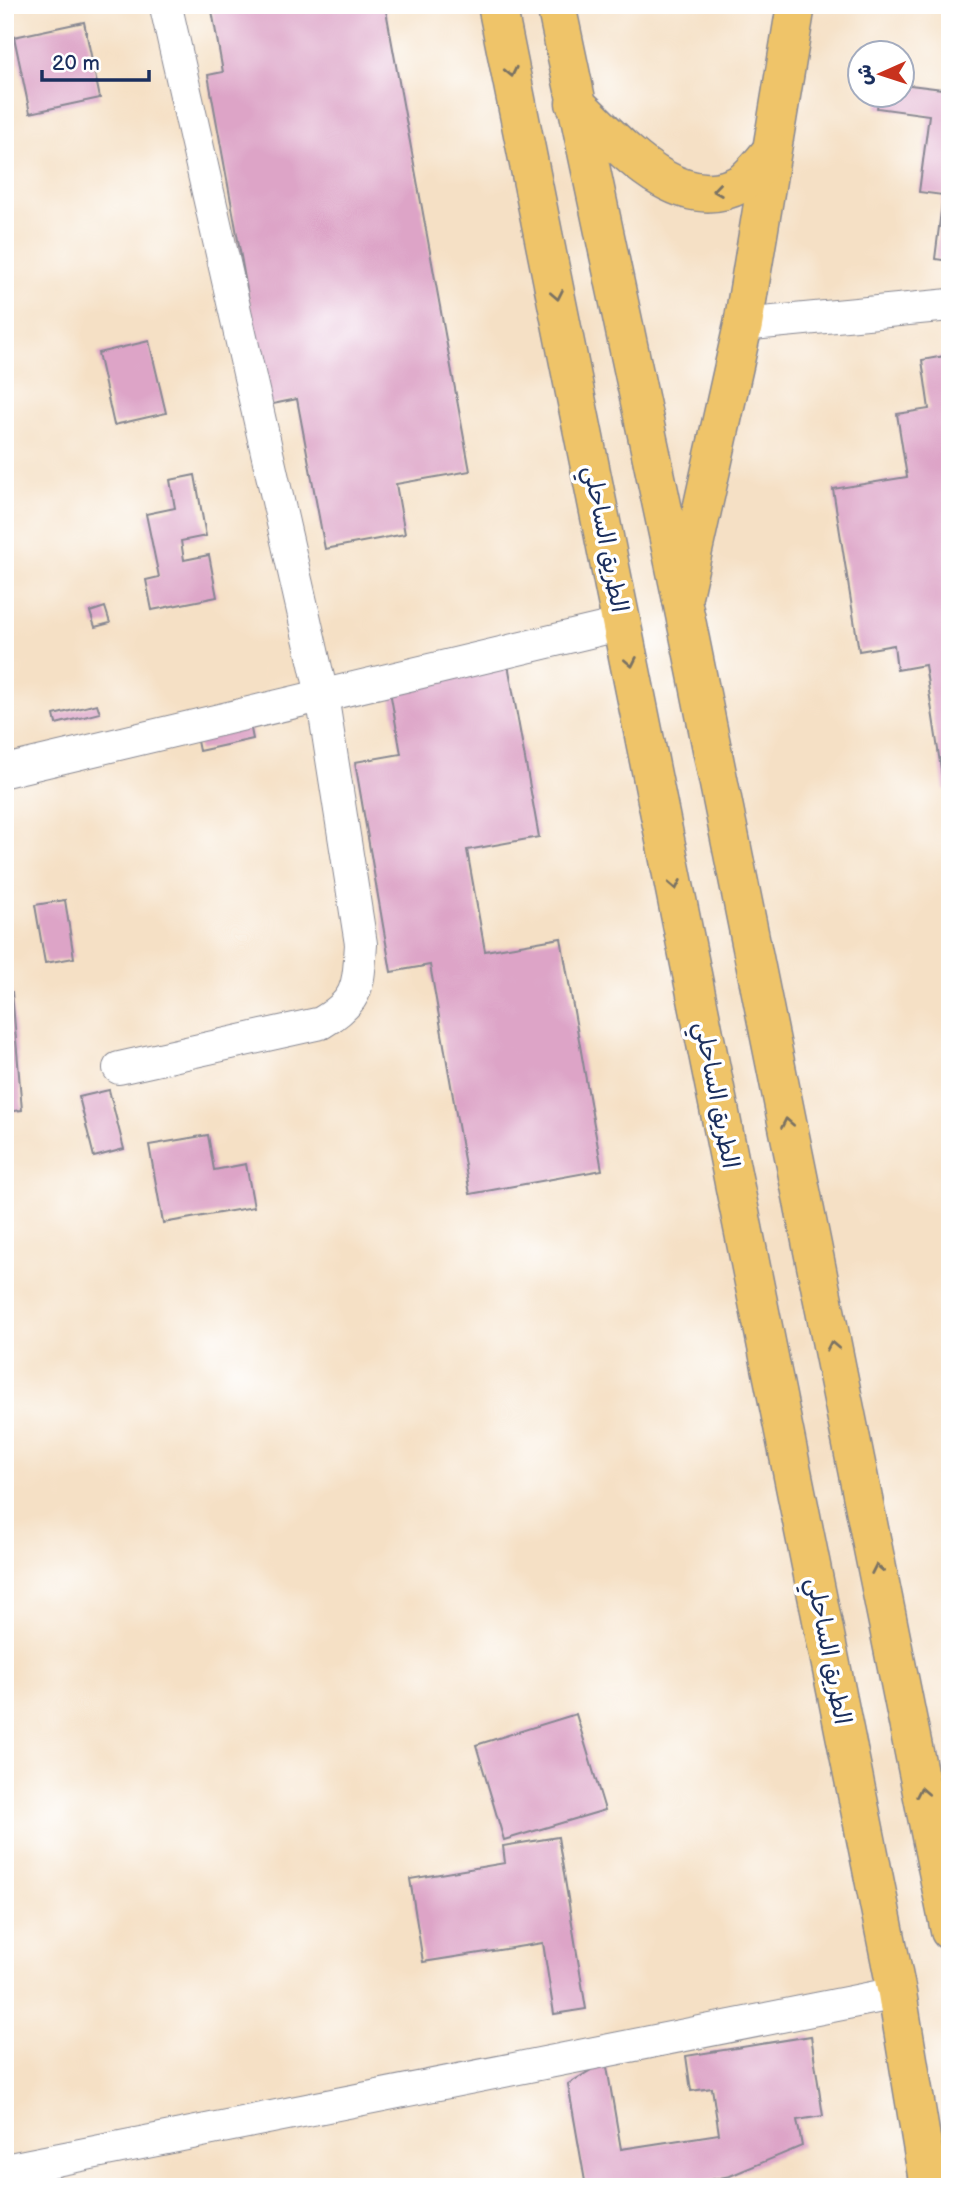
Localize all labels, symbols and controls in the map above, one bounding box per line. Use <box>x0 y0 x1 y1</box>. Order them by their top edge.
scale bar <box>42 38 149 82</box>
north arrow <box>846 38 916 108</box>
text: 20 m <box>52 51 100 76</box>
text: ش <box>853 64 878 86</box>
one-way arrow <box>503 66 518 78</box>
one-way arrow <box>711 182 723 197</box>
one-way arrow <box>549 289 564 301</box>
street label: الطريق الساحلي <box>571 463 634 616</box>
one-way arrow <box>622 656 637 668</box>
one-way arrow <box>667 879 682 891</box>
street label: الطريق الساحلي <box>682 1019 745 1172</box>
one-way arrow <box>780 1117 795 1129</box>
one-way arrow <box>825 1340 840 1352</box>
one-way arrow <box>870 1563 885 1575</box>
street label: الطريق الساحلي <box>794 1575 857 1728</box>
one-way arrow <box>915 1786 930 1798</box>

